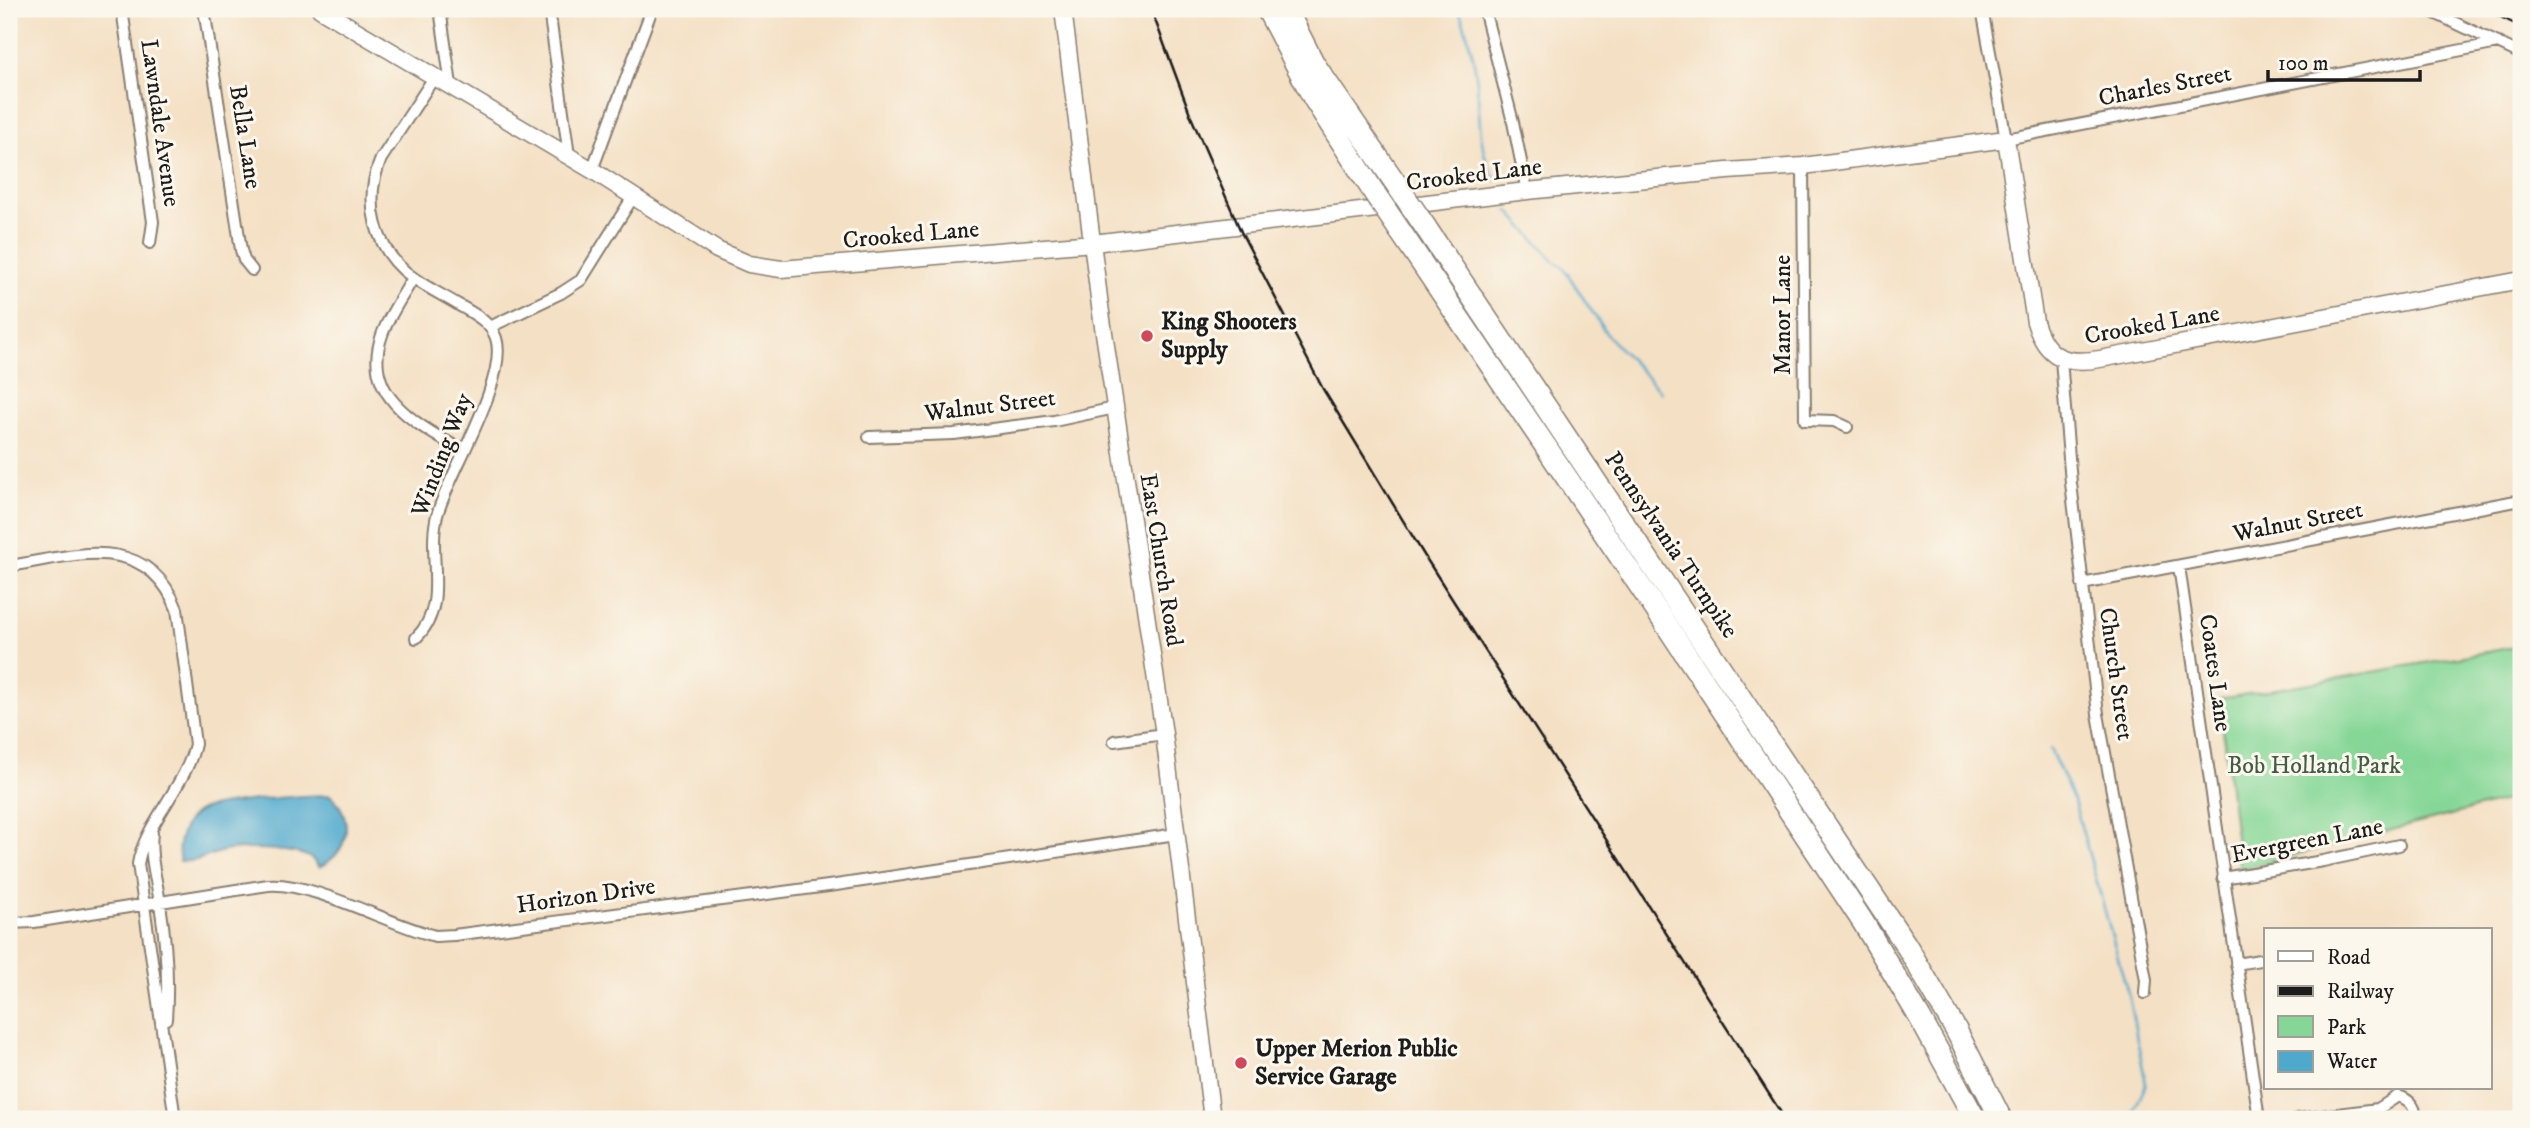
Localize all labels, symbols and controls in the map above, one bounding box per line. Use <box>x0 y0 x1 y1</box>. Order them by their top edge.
street label: Lawndale Avenue <box>133 37 187 209</box>
scale bar <box>2268 38 2420 82</box>
text: 100 m <box>2278 51 2329 77</box>
street label: Charles Street <box>2096 58 2234 114</box>
street label: Bella Lane <box>222 83 268 191</box>
street label: Crooked Lane <box>1404 152 1544 198</box>
street label: Crooked Lane <box>842 214 980 256</box>
street label: Manor Lane <box>1768 255 1798 375</box>
street label: Crooked Lane <box>2082 298 2222 352</box>
place label: King Shooters Supply <box>1161 307 1296 365</box>
marker: King Shooters Supply <box>1139 328 1155 344</box>
street label: Walnut Street <box>922 383 1057 429</box>
street label: Winding Way <box>404 388 480 522</box>
street label: Pennsylvania Turnpike <box>1597 446 1745 644</box>
street label: East Church Road <box>1133 471 1189 649</box>
street label: Walnut Street <box>2230 495 2366 549</box>
street label: Church Street <box>2092 606 2140 743</box>
street label: Coates Lane <box>2192 612 2238 734</box>
park label: Bob Holland Park <box>2227 751 2401 781</box>
street label: Evergreen Lane <box>2229 812 2385 870</box>
street label: Horizon Drive <box>515 871 657 921</box>
legend <box>2264 928 2492 1090</box>
text: Road <box>2327 945 2371 971</box>
text: Railway <box>2327 979 2395 1005</box>
text: Park <box>2327 1015 2367 1041</box>
place label: Upper Merion Public Service Garage <box>1255 1034 1458 1092</box>
text: Water <box>2326 1049 2377 1075</box>
marker: Upper Merion Public Service Garage <box>1233 1055 1249 1071</box>

